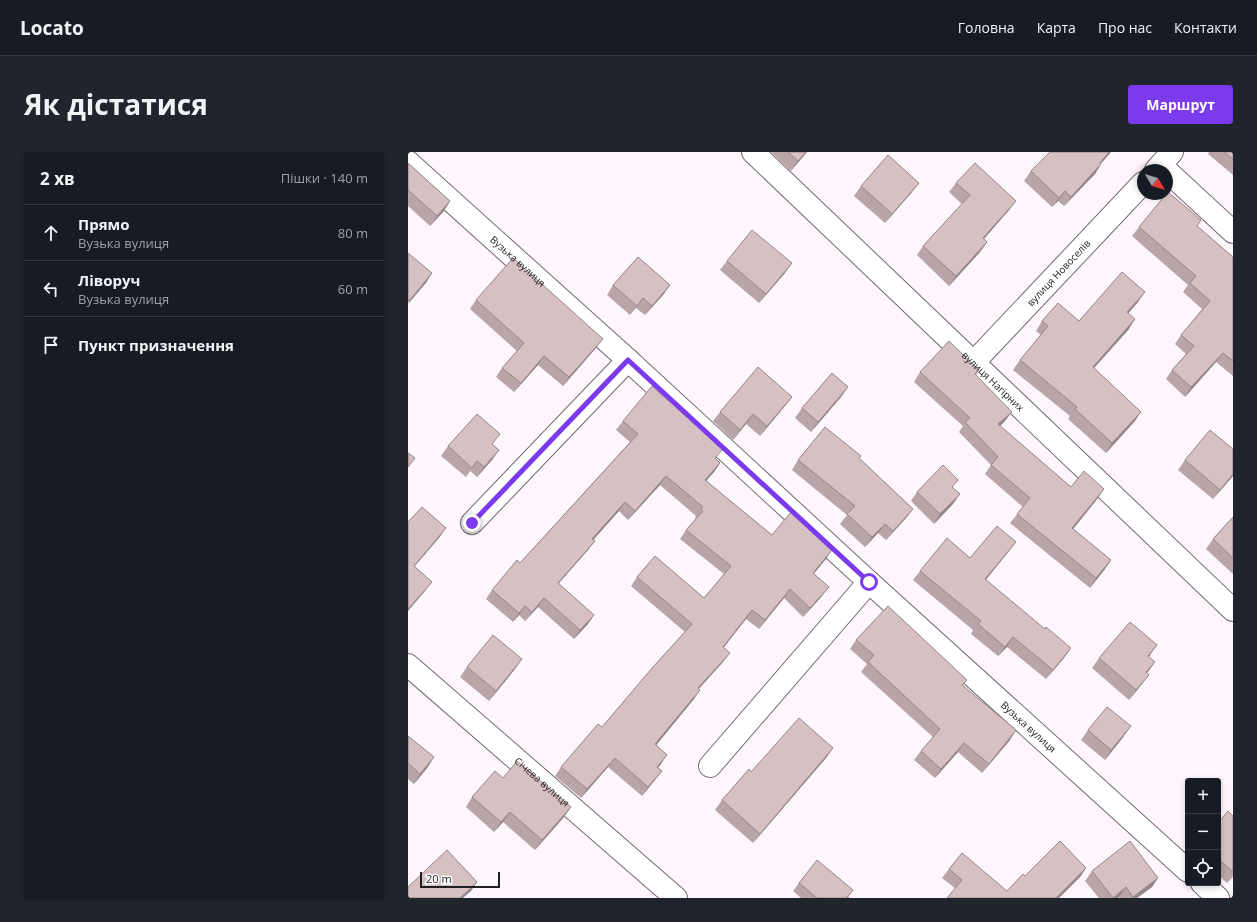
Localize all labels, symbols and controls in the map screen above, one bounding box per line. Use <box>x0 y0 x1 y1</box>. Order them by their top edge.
text: Locato <box>20 15 84 41</box>
text: Головна <box>958 18 1015 37</box>
text: Карта <box>1037 18 1076 37</box>
text: Про нас <box>1098 18 1152 37</box>
text: Контакти <box>1174 18 1237 37</box>
text: Як дістатися <box>24 85 208 123</box>
button: Маршрут <box>1128 85 1233 124</box>
north arrow <box>1137 164 1173 200</box>
text: 2 хв <box>40 167 75 190</box>
text: Пішки · 140 m <box>281 169 368 187</box>
text: Прямо <box>78 214 130 234</box>
icon: ahead <box>40 222 62 244</box>
text: 80 m <box>338 224 368 242</box>
street label: Вузька вулиця <box>487 232 549 290</box>
text: Вузька вулиця <box>78 234 169 252</box>
street label: вулиця Новоселів <box>1024 236 1094 309</box>
text: Ліворуч <box>78 270 140 290</box>
icon: left <box>40 278 62 300</box>
text: 60 m <box>338 280 368 298</box>
text: Вузька вулиця <box>78 290 169 308</box>
icon: arrive <box>40 334 62 356</box>
text: Пункт призначення <box>78 335 234 355</box>
street label: вулиця Нагірних <box>959 348 1028 415</box>
route end <box>463 514 481 532</box>
route start <box>860 573 878 591</box>
street label: Вузька вулиця <box>998 698 1059 755</box>
street label: Січева вулиця <box>512 754 573 810</box>
map controls <box>1185 778 1221 886</box>
button: + <box>1185 778 1221 814</box>
button: − <box>1185 814 1221 850</box>
button: locate <box>1185 850 1221 886</box>
scale bar <box>420 870 500 889</box>
text: 20 m <box>426 871 452 886</box>

